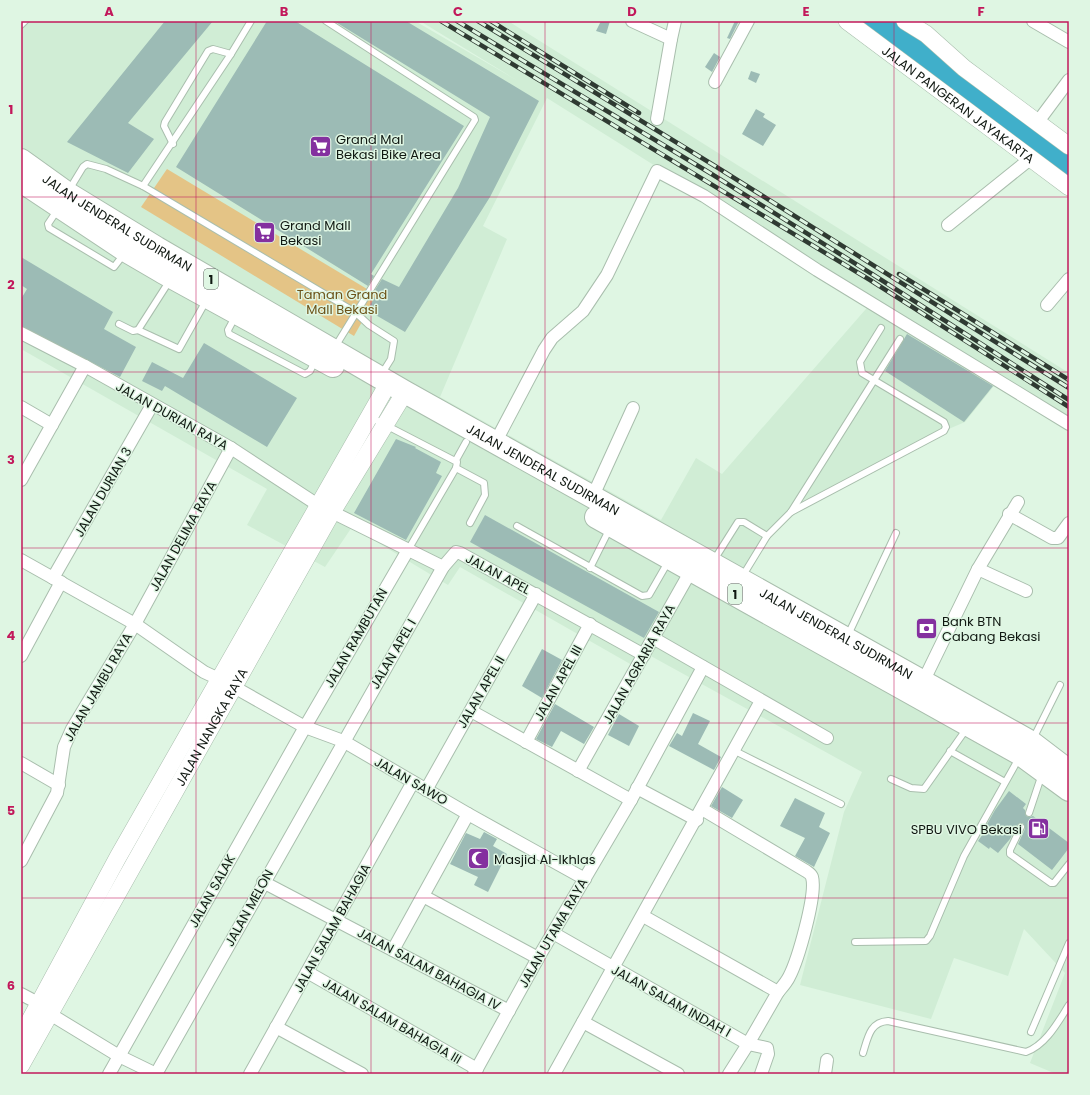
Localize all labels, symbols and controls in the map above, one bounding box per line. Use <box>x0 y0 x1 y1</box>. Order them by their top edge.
text: A <box>104 2 114 21</box>
text: B <box>280 2 289 21</box>
text: C <box>453 2 463 21</box>
text: D <box>627 2 637 21</box>
text: E <box>802 2 810 21</box>
text: F <box>977 2 985 21</box>
street label: JALAN PANGERAN JAYAKARTA <box>878 41 1039 168</box>
text: 1 <box>9 100 13 119</box>
place label: Grand Mal Bekasi Bike Area <box>336 130 441 164</box>
supermarket icon: Grand Mal Bekasi Bike Area <box>307 133 333 159</box>
street label: JALAN JENDERAL SUDIRMAN <box>39 169 196 276</box>
place label: Grand Mall Bekasi <box>280 216 351 250</box>
supermarket icon: Grand Mall Bekasi <box>252 219 278 245</box>
road number: 1 <box>204 269 218 289</box>
text: 2 <box>7 275 15 294</box>
park label: Taman Grand Mall Bekasi <box>297 285 387 319</box>
street label: JALAN DURIAN RAYA <box>112 377 232 455</box>
street label: JALAN JENDERAL SUDIRMAN <box>463 419 623 520</box>
street label: JALAN DURIAN 3 <box>70 444 136 540</box>
text: 3 <box>7 450 15 469</box>
street label: JALAN DELIMA RAYA <box>145 477 221 595</box>
street label: JALAN APEL <box>462 549 534 599</box>
street label: JALAN JENDERAL SUDIRMAN <box>756 583 916 684</box>
road number: 1 <box>728 584 742 604</box>
street label: JALAN RAMBUTAN <box>320 585 392 691</box>
street label: JALAN AGRARIA RAYA <box>598 600 680 727</box>
place label: Bank BTN Cabang Bekasi <box>942 612 1040 646</box>
bank icon: Bank BTN Cabang Bekasi <box>914 615 940 641</box>
street label: JALAN APEL I <box>365 616 421 692</box>
text: 4 <box>7 626 16 645</box>
street label: JALAN JAMBU RAYA <box>59 629 137 745</box>
street label: JALAN APEL III <box>529 642 587 724</box>
street label: JALAN APEL II <box>452 652 510 732</box>
street label: JALAN NANGKA RAYA <box>170 664 252 789</box>
street label: JALAN SAWO <box>371 752 451 810</box>
text: 5 <box>7 801 15 820</box>
fuel station icon: SPBU VIVO Bekasi <box>1025 816 1051 842</box>
place label: SPBU VIVO Bekasi <box>911 820 1022 839</box>
mosque icon: Masjid Al-Ikhlas <box>465 846 491 872</box>
place label: Masjid Al-Ikhlas <box>494 850 596 869</box>
street label: JALAN SALAK <box>184 851 240 931</box>
street label: JALAN SALAM BAHAGIA <box>289 860 375 996</box>
street label: JALAN MELON <box>220 866 278 950</box>
street label: JALAN UTAMA RAYA <box>514 874 592 991</box>
street label: JALAN SALAM BAHAGIA IV <box>354 923 504 1015</box>
street label: JALAN SALAM INDAH I <box>608 960 734 1042</box>
street label: JALAN SALAM BAHAGIA III <box>319 973 465 1069</box>
text: 6 <box>7 976 15 995</box>

